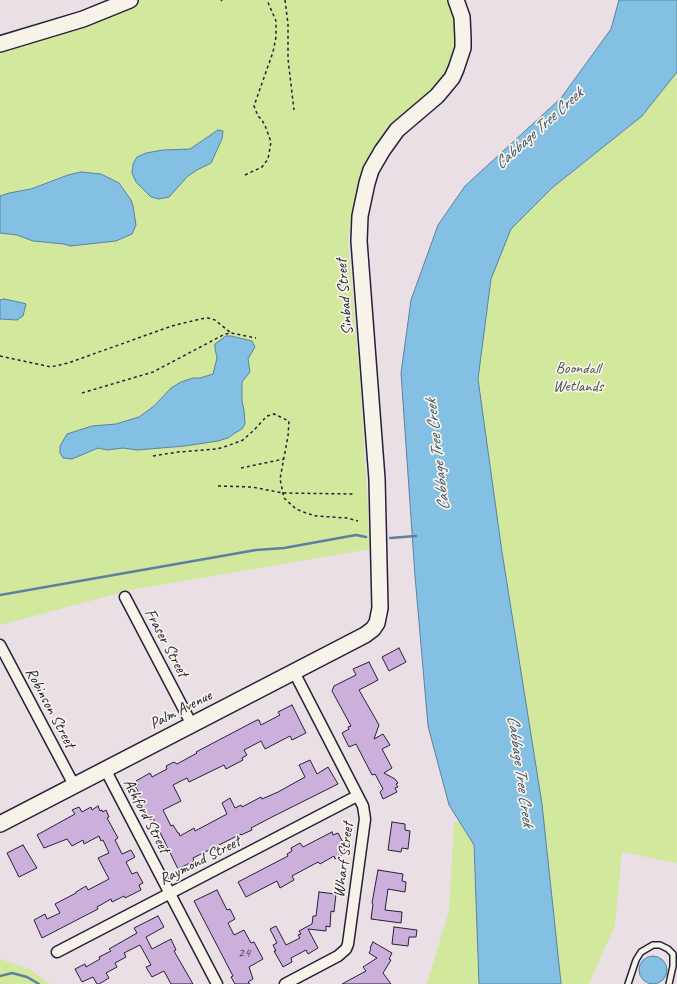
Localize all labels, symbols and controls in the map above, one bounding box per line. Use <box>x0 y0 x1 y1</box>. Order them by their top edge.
water label: Cabbage Tree Creek <box>491 84 587 174</box>
street label: Sinbad Street <box>332 258 358 336</box>
park label: Boondall Wetlands <box>553 359 603 397</box>
water label: Cabbage Tree Creek <box>421 398 455 512</box>
street label: Fraser Street <box>140 605 192 681</box>
street label: Robinson Street <box>21 665 79 751</box>
street label: Palm Avenue <box>147 686 215 734</box>
water label: Cabbage Tree Creek <box>502 714 538 828</box>
street label: Ashford Street <box>118 775 174 857</box>
street label: Wharf Street <box>330 821 358 899</box>
street label: Raymond Street <box>156 832 244 890</box>
house number: 24 <box>238 945 250 961</box>

